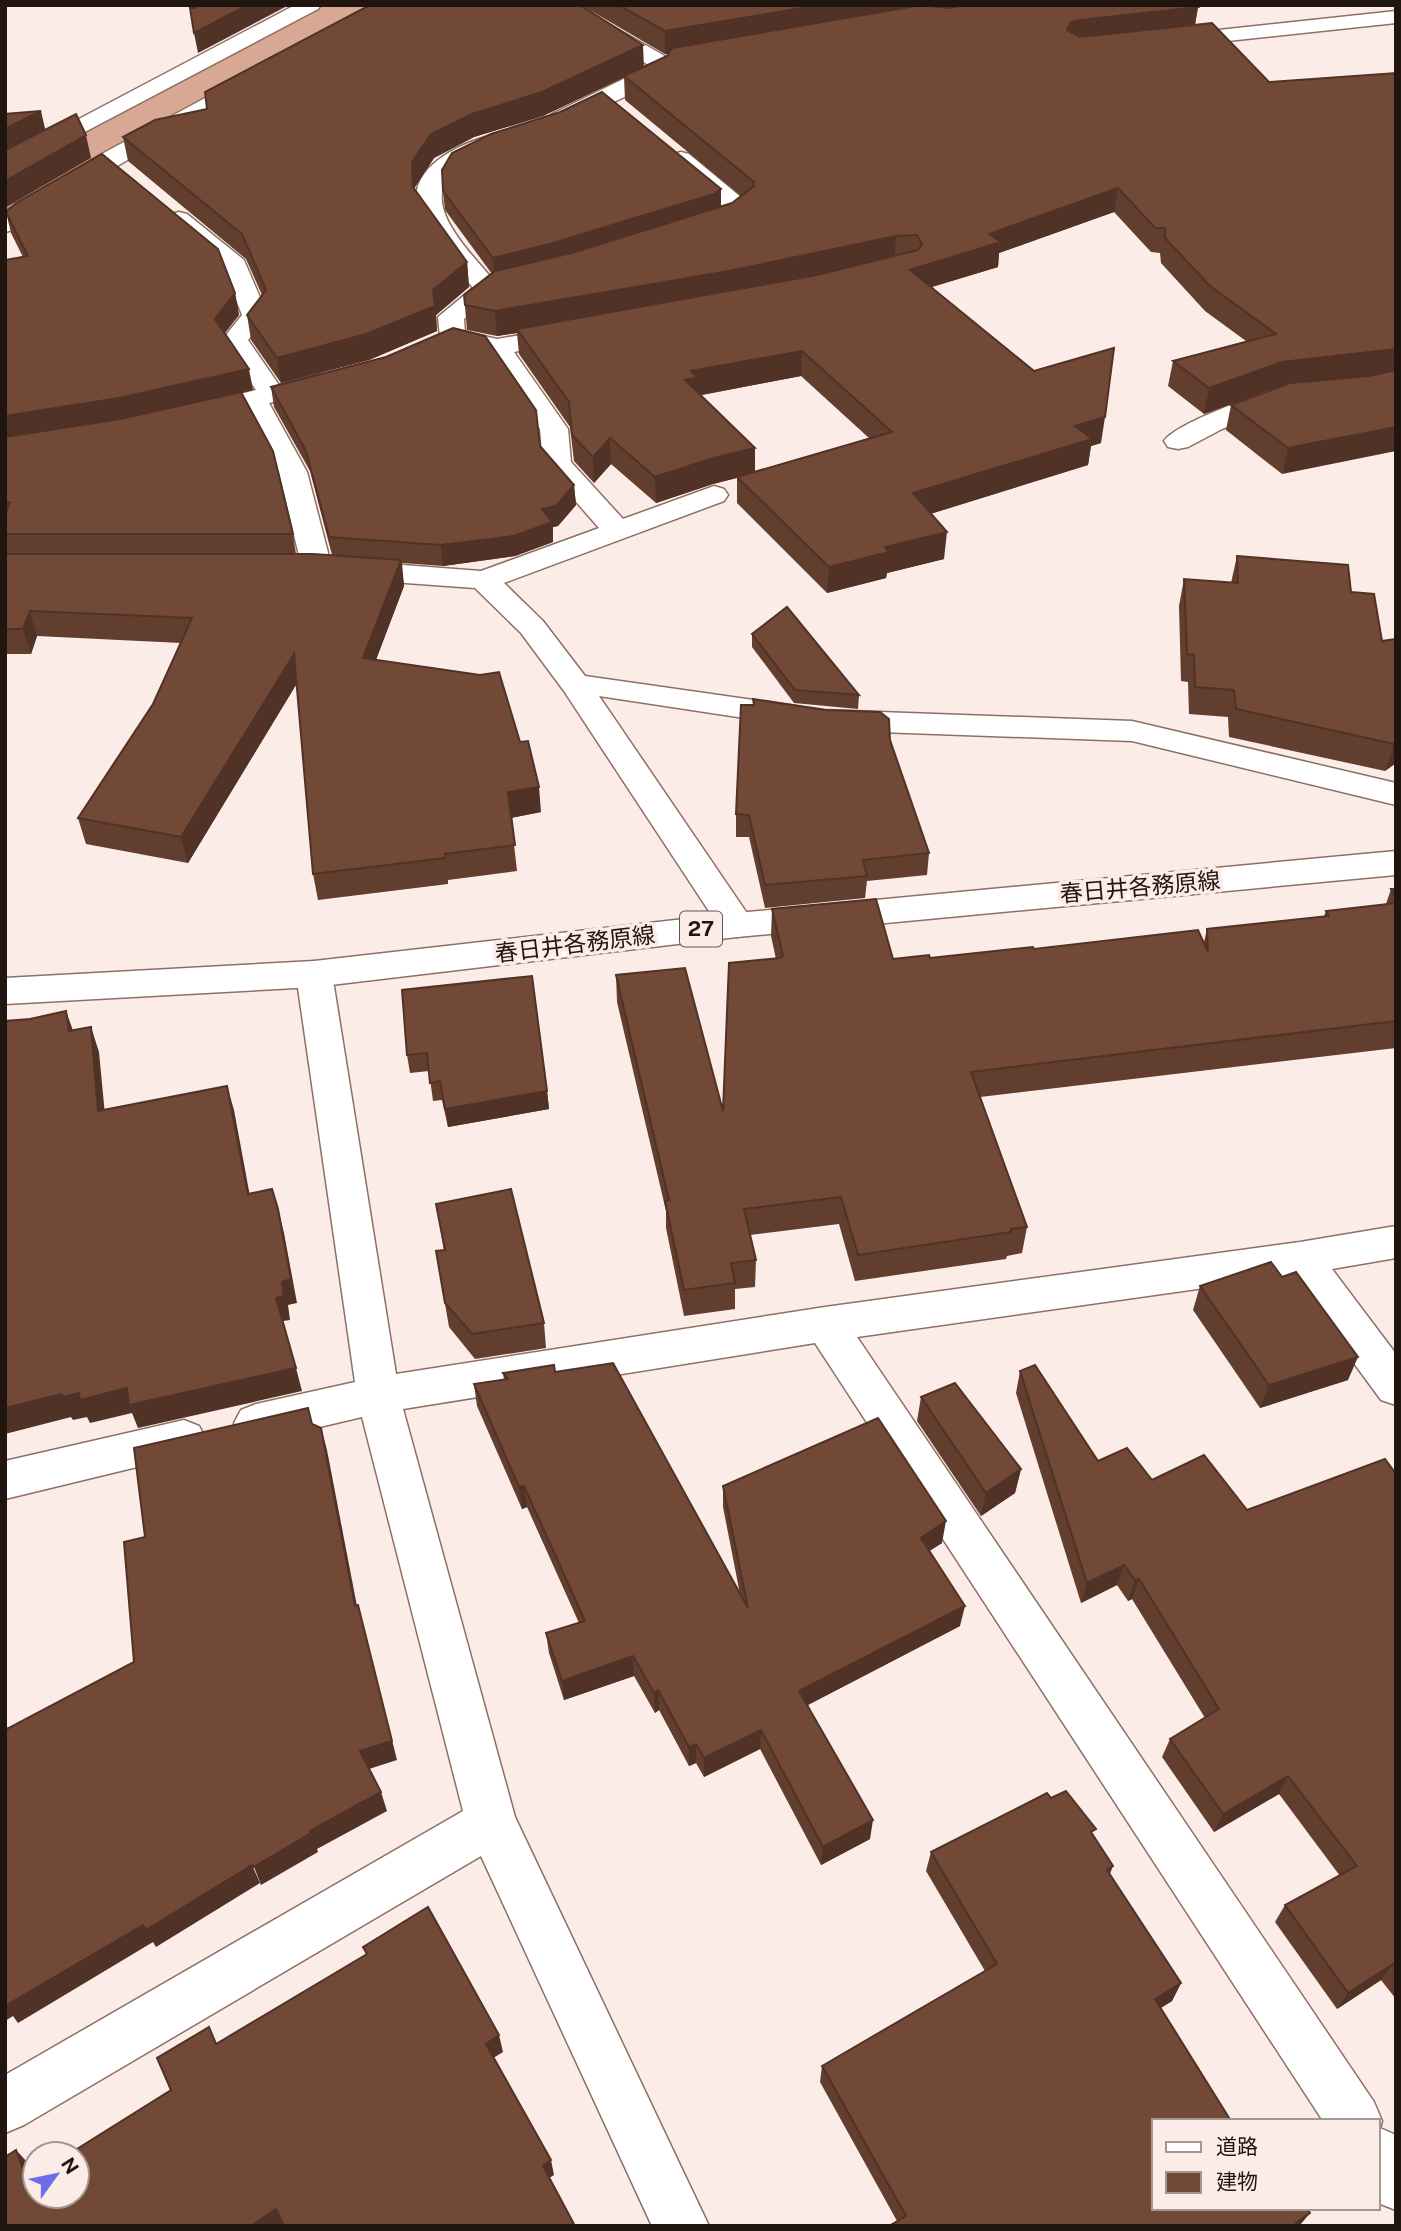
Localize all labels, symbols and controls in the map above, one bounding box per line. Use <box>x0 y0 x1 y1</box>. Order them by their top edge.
street label: 春日井各務原線 <box>1059 866 1221 907</box>
road number: 27 <box>680 912 722 946</box>
street label: 春日井各務原線 <box>493 920 656 967</box>
legend <box>1152 2119 1380 2210</box>
text: 道路 <box>1216 2134 1258 2159</box>
north arrow <box>21 2140 91 2210</box>
text: N <box>57 2154 84 2178</box>
text: 建物 <box>1216 2169 1258 2194</box>

